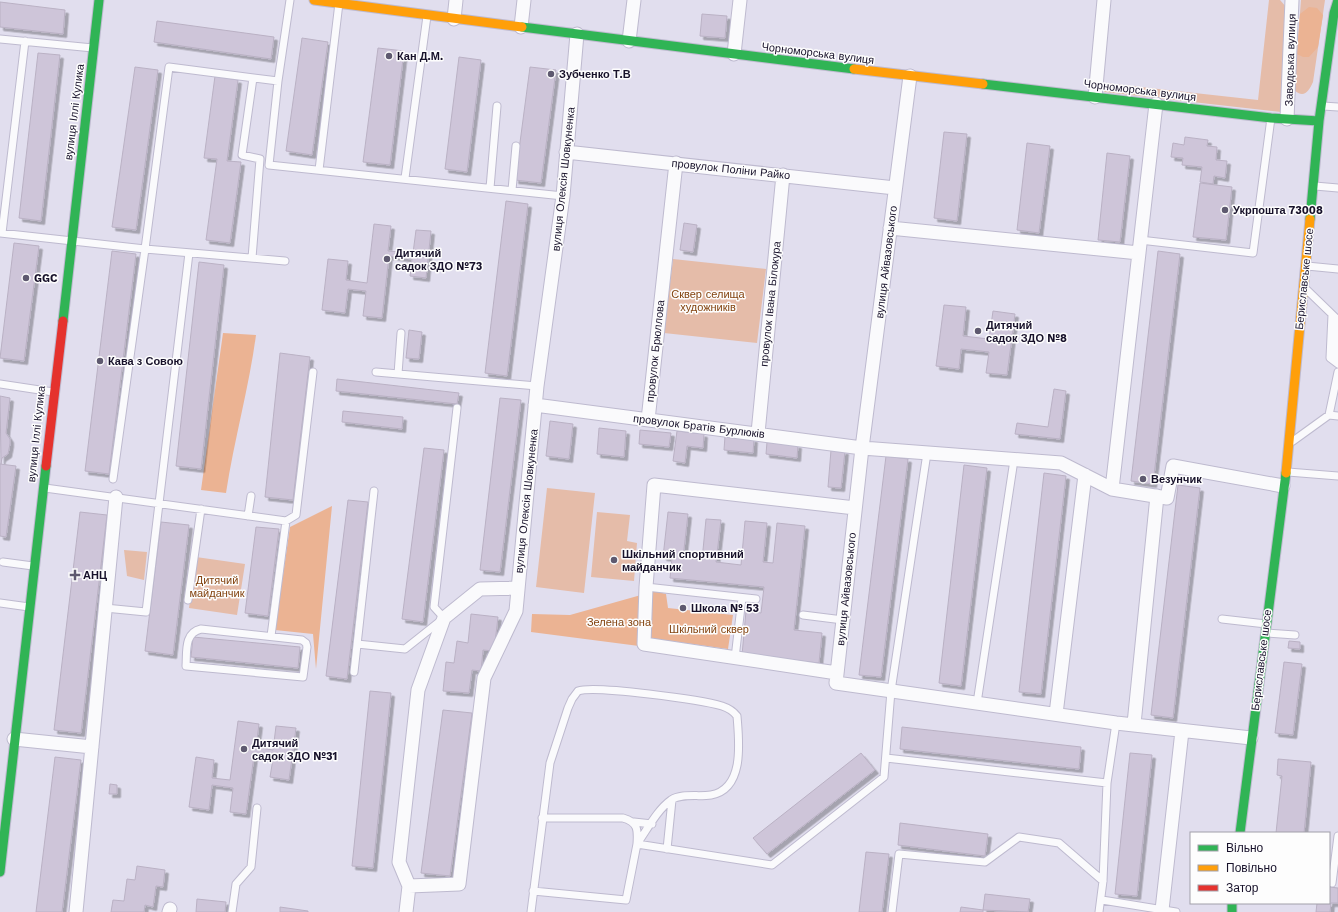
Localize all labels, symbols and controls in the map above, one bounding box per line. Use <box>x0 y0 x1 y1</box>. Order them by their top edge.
street label: Заводська вулиця <box>1282 13 1299 107</box>
street label: Чорноморська вулиця <box>761 40 875 67</box>
place label: Кан Д.М. <box>397 50 443 63</box>
marker: Кан Д.М. <box>384 51 394 61</box>
street label: вулиця Іллі Кулика <box>62 62 87 161</box>
place label: Зубченко Т.В <box>559 68 631 81</box>
marker: Зубченко Т.В <box>546 69 556 79</box>
street label: Чорноморська вулиця <box>1083 77 1197 104</box>
street label: вулиця Олексія Шовкуненка <box>549 105 578 252</box>
street label: провулок Поліни Райко <box>671 157 791 182</box>
place label: Укрпошта 73008 <box>1233 204 1323 217</box>
street label: вулиця Айвазовського <box>873 205 900 319</box>
marker: Укрпошта 73008 <box>1220 205 1230 215</box>
street label: Бериславське шосе <box>1293 228 1316 330</box>
street label: провулок Івана Білокура <box>757 240 784 367</box>
place label: Дитячий садок ЗДО №73 <box>395 247 483 273</box>
marker: Дитячий садок ЗДО №73 <box>382 254 392 264</box>
place label: GGC <box>34 272 58 285</box>
marker: GGC <box>21 273 31 283</box>
park label: Сквер селища художників <box>671 288 746 314</box>
street label: провулок Брюллова <box>644 299 667 403</box>
place label: Дитячий садок ЗДО №8 <box>986 319 1067 345</box>
marker: Дитячий садок ЗДО №8 <box>973 326 983 336</box>
place label: Кава з Совою <box>108 355 183 368</box>
marker: Кава з Совою <box>95 356 105 366</box>
street label: вулиця Іллі Кулика <box>25 384 48 483</box>
street label: провулок Братів Бурлюків <box>632 412 766 441</box>
street label: вулиця Олексія Шовкуненка <box>512 427 541 574</box>
place label: Везунчик <box>1151 473 1202 486</box>
marker: Везунчик <box>1138 474 1148 484</box>
street label: вулиця Айвазовського <box>834 532 859 646</box>
place label: Шкільний спортивний майданчик <box>622 548 744 574</box>
marker: Шкільний спортивний майданчик <box>609 555 619 565</box>
place label: АНЦ <box>83 569 107 582</box>
marker: АНЦ <box>70 570 80 580</box>
park label: Дитячий майданчик <box>189 574 245 600</box>
place label: Школа № 53 <box>691 602 759 615</box>
marker: Школа № 53 <box>678 603 688 613</box>
street label: Бериславське шосе <box>1249 609 1274 711</box>
park label: Зелена зона <box>587 616 652 629</box>
park label: Шкільний сквер <box>669 623 749 636</box>
place label: Дитячий садок ЗДО №31 <box>252 737 337 763</box>
marker: Дитячий садок ЗДО №31 <box>239 744 249 754</box>
legend <box>1190 832 1330 904</box>
text: Вільно <box>1226 841 1264 855</box>
text: Повільно <box>1226 861 1277 875</box>
text: Затор <box>1226 881 1259 895</box>

